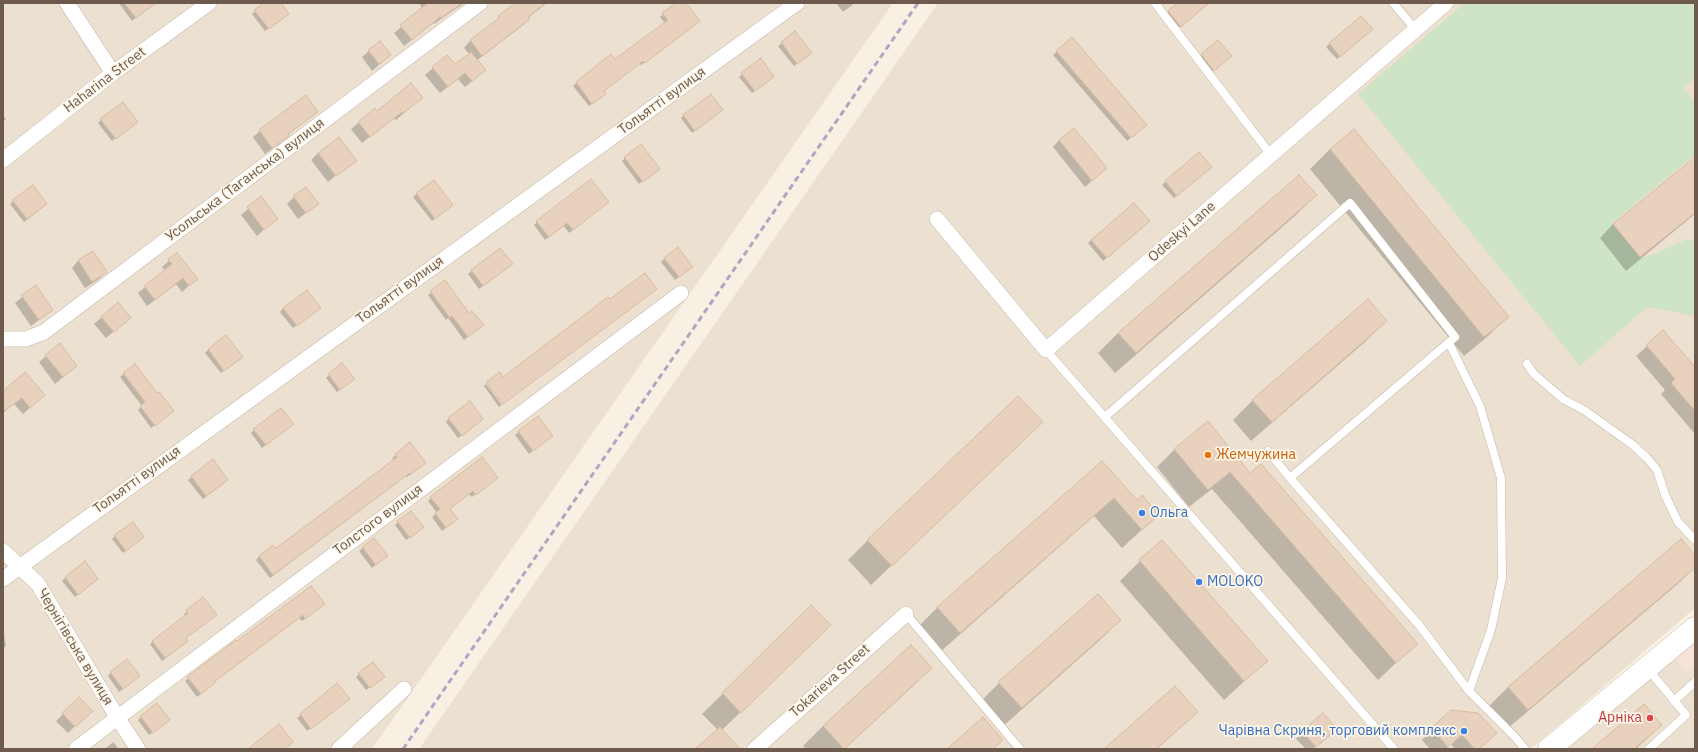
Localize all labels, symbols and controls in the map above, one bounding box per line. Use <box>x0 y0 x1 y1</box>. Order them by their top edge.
street label: Haharina Street <box>61 44 149 116</box>
street label: Тольятті вулиця <box>615 64 709 138</box>
street label: Усольська (Таганська) вулиця <box>162 115 328 245</box>
street label: Odeskyi Lane <box>1145 198 1219 266</box>
street label: Тольятті вулиця <box>353 253 447 327</box>
street label: Тольятті вулиця <box>90 443 184 517</box>
place label: Жемчужина <box>1216 447 1296 463</box>
marker: Жемчужина <box>1203 450 1213 460</box>
street label: Толстого вулиця <box>330 481 426 559</box>
place label: Ольга <box>1150 505 1188 521</box>
marker: Ольга <box>1137 508 1147 518</box>
place label: MOLOKO <box>1207 574 1263 590</box>
marker: MOLOKO <box>1194 577 1204 587</box>
street label: Чернігівська вулиця <box>34 586 116 708</box>
street label: Tokarieva Street <box>787 641 873 721</box>
place label: Арніка <box>1598 710 1642 726</box>
marker: Арніка <box>1645 713 1655 723</box>
place label: Чарівна Скриня, торговий комплекс <box>1219 723 1456 739</box>
marker: Чарівна Скриня, торговий комплекс <box>1459 726 1469 736</box>

